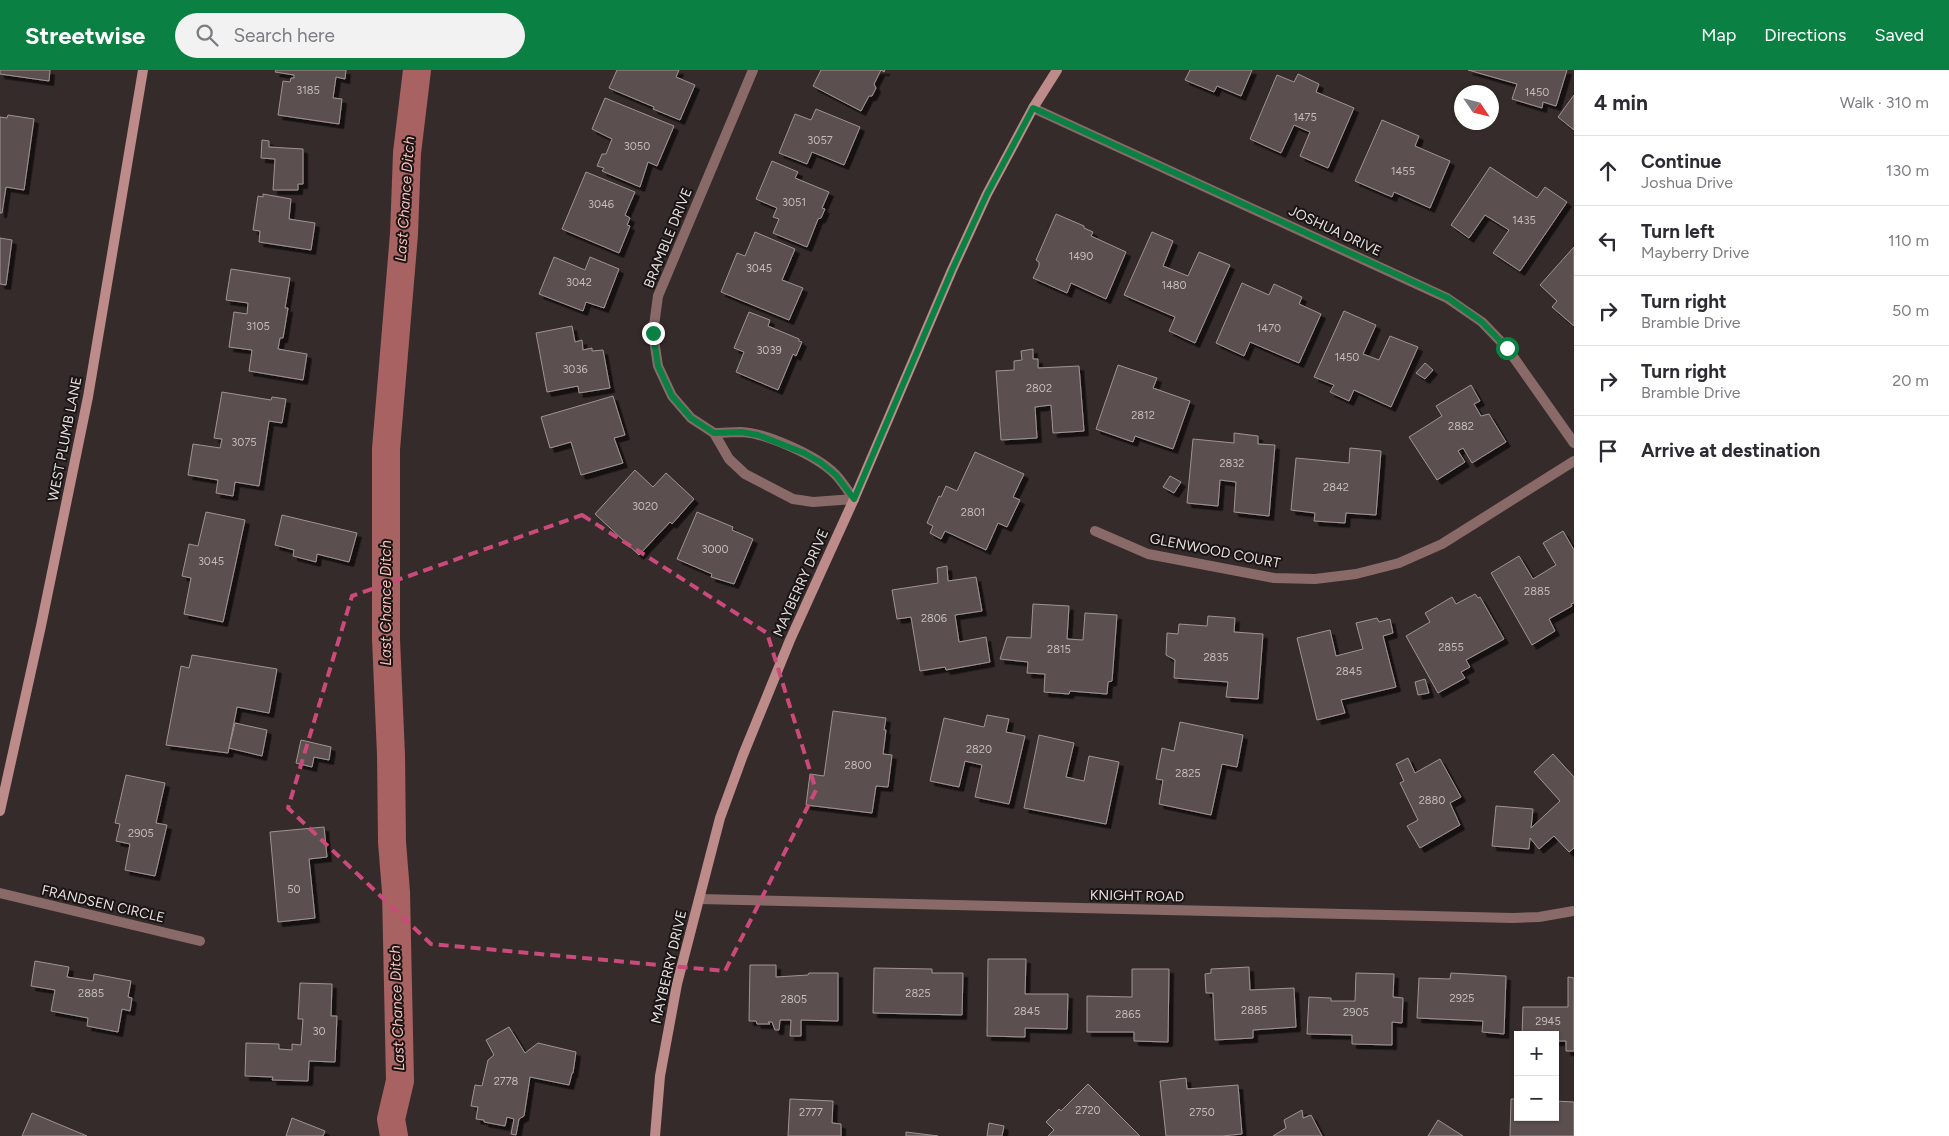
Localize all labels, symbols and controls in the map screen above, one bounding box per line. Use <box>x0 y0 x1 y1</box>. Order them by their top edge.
search box <box>175 13 525 58</box>
text: Streetwise <box>25 21 145 50</box>
icon: search <box>193 21 221 49</box>
text: Search here <box>233 24 335 47</box>
text: Map <box>1701 24 1736 46</box>
text: Directions <box>1764 24 1846 46</box>
text: Saved <box>1874 24 1924 46</box>
house number: 3185 <box>296 84 320 97</box>
north arrow <box>1454 85 1499 130</box>
house number: 1450 <box>1525 86 1549 99</box>
text: 4 min <box>1594 90 1648 115</box>
text: Walk · 310 m <box>1840 93 1929 112</box>
house number: 1475 <box>1293 111 1317 124</box>
house number: 3057 <box>807 134 833 147</box>
water label: Last Chance Ditch <box>392 136 418 262</box>
house number: 3050 <box>624 140 650 153</box>
text: Continue <box>1641 150 1721 173</box>
icon: ahead <box>1594 157 1622 185</box>
text: 130 m <box>1886 161 1929 180</box>
house number: 1455 <box>1391 165 1415 178</box>
text: Joshua Drive <box>1641 173 1733 192</box>
street label: BRAMBLE DRIVE <box>640 185 696 291</box>
house number: 3051 <box>782 196 806 209</box>
house number: 3046 <box>588 198 614 211</box>
street label: JOSHUA DRIVE <box>1286 202 1384 260</box>
house number: 1435 <box>1512 214 1536 227</box>
text: Turn left <box>1641 220 1715 243</box>
icon: left <box>1594 227 1622 255</box>
text: 110 m <box>1888 231 1929 250</box>
text: Mayberry Drive <box>1641 243 1749 262</box>
house number: 1490 <box>1069 250 1093 263</box>
house number: 3045 <box>746 262 772 275</box>
house number: 3042 <box>566 276 592 289</box>
house number: 1480 <box>1161 279 1187 292</box>
text: Turn right <box>1641 290 1727 313</box>
icon: right <box>1594 297 1622 325</box>
text: 50 m <box>1892 301 1929 320</box>
text: Bramble Drive <box>1641 313 1741 332</box>
house number: 3105 <box>246 320 270 333</box>
route end <box>642 322 665 345</box>
house number: 1470 <box>1257 322 1281 335</box>
route start <box>1496 337 1519 360</box>
house number: 3039 <box>756 344 782 357</box>
house number: 1450 <box>1335 351 1359 364</box>
text: Turn right <box>1641 360 1727 383</box>
house number: 3036 <box>562 363 588 376</box>
icon: right <box>1594 367 1622 395</box>
text: 20 m <box>1892 371 1929 390</box>
street label: WEST PLUMB LANE <box>45 375 85 503</box>
house number: 2802 <box>1026 382 1052 395</box>
text: Bramble Drive <box>1641 383 1741 402</box>
house number: 2812 <box>1131 409 1155 422</box>
house number: 2882 <box>1448 420 1474 433</box>
house number: 3075 <box>231 436 257 449</box>
icon: arrive <box>1594 437 1622 465</box>
text: Arrive at destination <box>1641 439 1820 462</box>
house number: 2832 <box>1219 457 1245 470</box>
house number: 2842 <box>1323 481 1349 494</box>
house number: 3020 <box>632 500 658 513</box>
house number: 2801 <box>961 506 985 519</box>
street label: MAYBERRY DRIVE <box>770 527 832 639</box>
street label: GLENWOOD COURT <box>1148 530 1282 572</box>
water label: Last Chance Ditch <box>377 540 395 666</box>
house number: 3000 <box>701 543 729 556</box>
house number: 3045 <box>198 555 224 568</box>
house number: 2885 <box>1524 585 1550 598</box>
house number: 2806 <box>921 612 947 625</box>
house number: 2855 <box>1438 641 1464 654</box>
house number: 2815 <box>1047 643 1071 656</box>
house number: 2835 <box>1203 651 1229 664</box>
house number: 2845 <box>1336 665 1362 678</box>
house number: 2820 <box>966 743 992 756</box>
house number: 2800 <box>844 759 872 772</box>
house number: 2825 <box>1175 767 1201 780</box>
house number: 2880 <box>1419 794 1445 807</box>
house number: 2905 <box>128 827 154 840</box>
street label: FRANDSEN CIRCLE <box>40 882 166 926</box>
house number: 50 <box>287 883 301 896</box>
street label: KNIGHT ROAD <box>1090 887 1184 905</box>
street label: MAYBERRY DRIVE <box>648 909 690 1025</box>
water label: Last Chance Ditch <box>386 945 408 1071</box>
house number: 2885 <box>78 987 104 1000</box>
house number: 2825 <box>905 987 931 1000</box>
house number: 2925 <box>1450 992 1474 1005</box>
house number: 2805 <box>781 993 807 1006</box>
house number: 2885 <box>1241 1004 1267 1017</box>
house number: 2845 <box>1014 1005 1040 1018</box>
house number: 2905 <box>1343 1006 1369 1019</box>
house number: 2865 <box>1115 1008 1141 1021</box>
house number: 2945 <box>1535 1015 1561 1028</box>
house number: 30 <box>312 1025 326 1038</box>
map controls <box>1514 1031 1559 1121</box>
button: + <box>1514 1031 1559 1076</box>
house number: 2778 <box>494 1075 519 1088</box>
button: − <box>1514 1076 1559 1121</box>
house number: 2720 <box>1075 1104 1101 1117</box>
house number: 2777 <box>799 1106 823 1119</box>
house number: 2750 <box>1189 1106 1215 1119</box>

